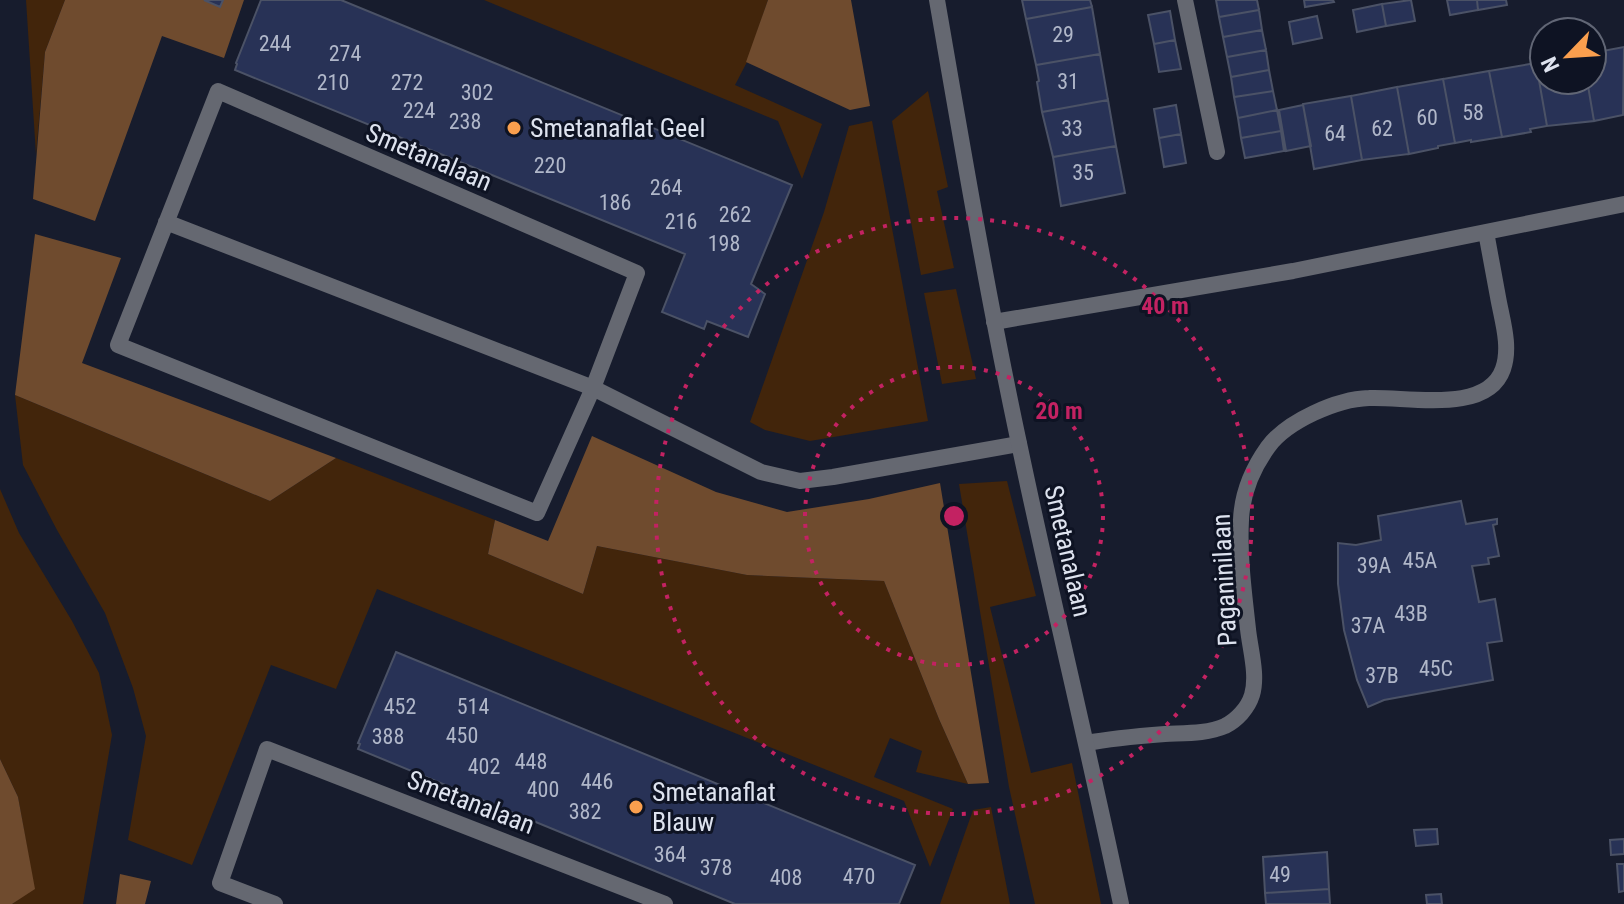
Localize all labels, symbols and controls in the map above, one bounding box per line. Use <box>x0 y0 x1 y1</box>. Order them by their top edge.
north arrow <box>1528 16 1608 96</box>
house number: 29 <box>1052 22 1074 47</box>
house number: 244 <box>259 31 291 56</box>
house number: 274 <box>329 41 361 66</box>
text: N <box>1536 53 1565 76</box>
house number: 31 <box>1057 69 1079 94</box>
house number: 210 <box>317 70 349 95</box>
house number: 272 <box>391 70 423 95</box>
house number: 302 <box>461 80 493 105</box>
house number: 224 <box>403 98 435 123</box>
house number: 58 <box>1462 100 1484 125</box>
house number: 60 <box>1416 105 1438 130</box>
house number: 238 <box>449 109 481 134</box>
place label: Smetanaflat Geel <box>530 113 705 143</box>
house number: 33 <box>1061 116 1083 141</box>
house number: 62 <box>1371 116 1393 141</box>
street label: Smetanalaan <box>362 117 496 197</box>
marker: Smetanaflat Geel <box>505 119 523 137</box>
house number: 64 <box>1324 121 1346 146</box>
house number: 220 <box>534 153 566 178</box>
house number: 35 <box>1072 160 1094 185</box>
house number: 264 <box>650 175 682 200</box>
house number: 186 <box>599 190 631 215</box>
house number: 262 <box>719 202 751 227</box>
house number: 216 <box>665 209 697 234</box>
house number: 198 <box>708 231 740 256</box>
text: 40 m <box>1141 292 1189 320</box>
text: 20 m <box>1035 397 1083 425</box>
street label: Smetanalaan <box>1038 482 1098 620</box>
centre of rings <box>940 502 968 530</box>
street label: Paganinilaan <box>1206 513 1242 647</box>
house number: 45A <box>1403 548 1438 573</box>
house number: 39A <box>1357 553 1392 578</box>
house number: 43B <box>1394 601 1428 626</box>
house number: 37A <box>1351 613 1386 638</box>
house number: 45C <box>1419 656 1453 681</box>
house number: 37B <box>1365 663 1399 688</box>
house number: 452 <box>384 694 416 719</box>
house number: 514 <box>457 694 489 719</box>
house number: 450 <box>446 723 478 748</box>
house number: 388 <box>372 724 404 749</box>
house number: 448 <box>515 749 547 774</box>
house number: 402 <box>468 754 500 779</box>
street label: Smetanalaan <box>403 764 539 840</box>
house number: 446 <box>581 769 613 794</box>
house number: 400 <box>527 777 559 802</box>
place label: Smetanaflat Blauw <box>652 777 776 837</box>
marker: Smetanaflat Blauw <box>627 798 645 816</box>
house number: 382 <box>569 799 601 824</box>
house number: 364 <box>654 842 686 867</box>
house number: 378 <box>700 855 732 880</box>
house number: 49 <box>1269 862 1291 887</box>
house number: 470 <box>843 864 875 889</box>
house number: 408 <box>770 865 802 890</box>

